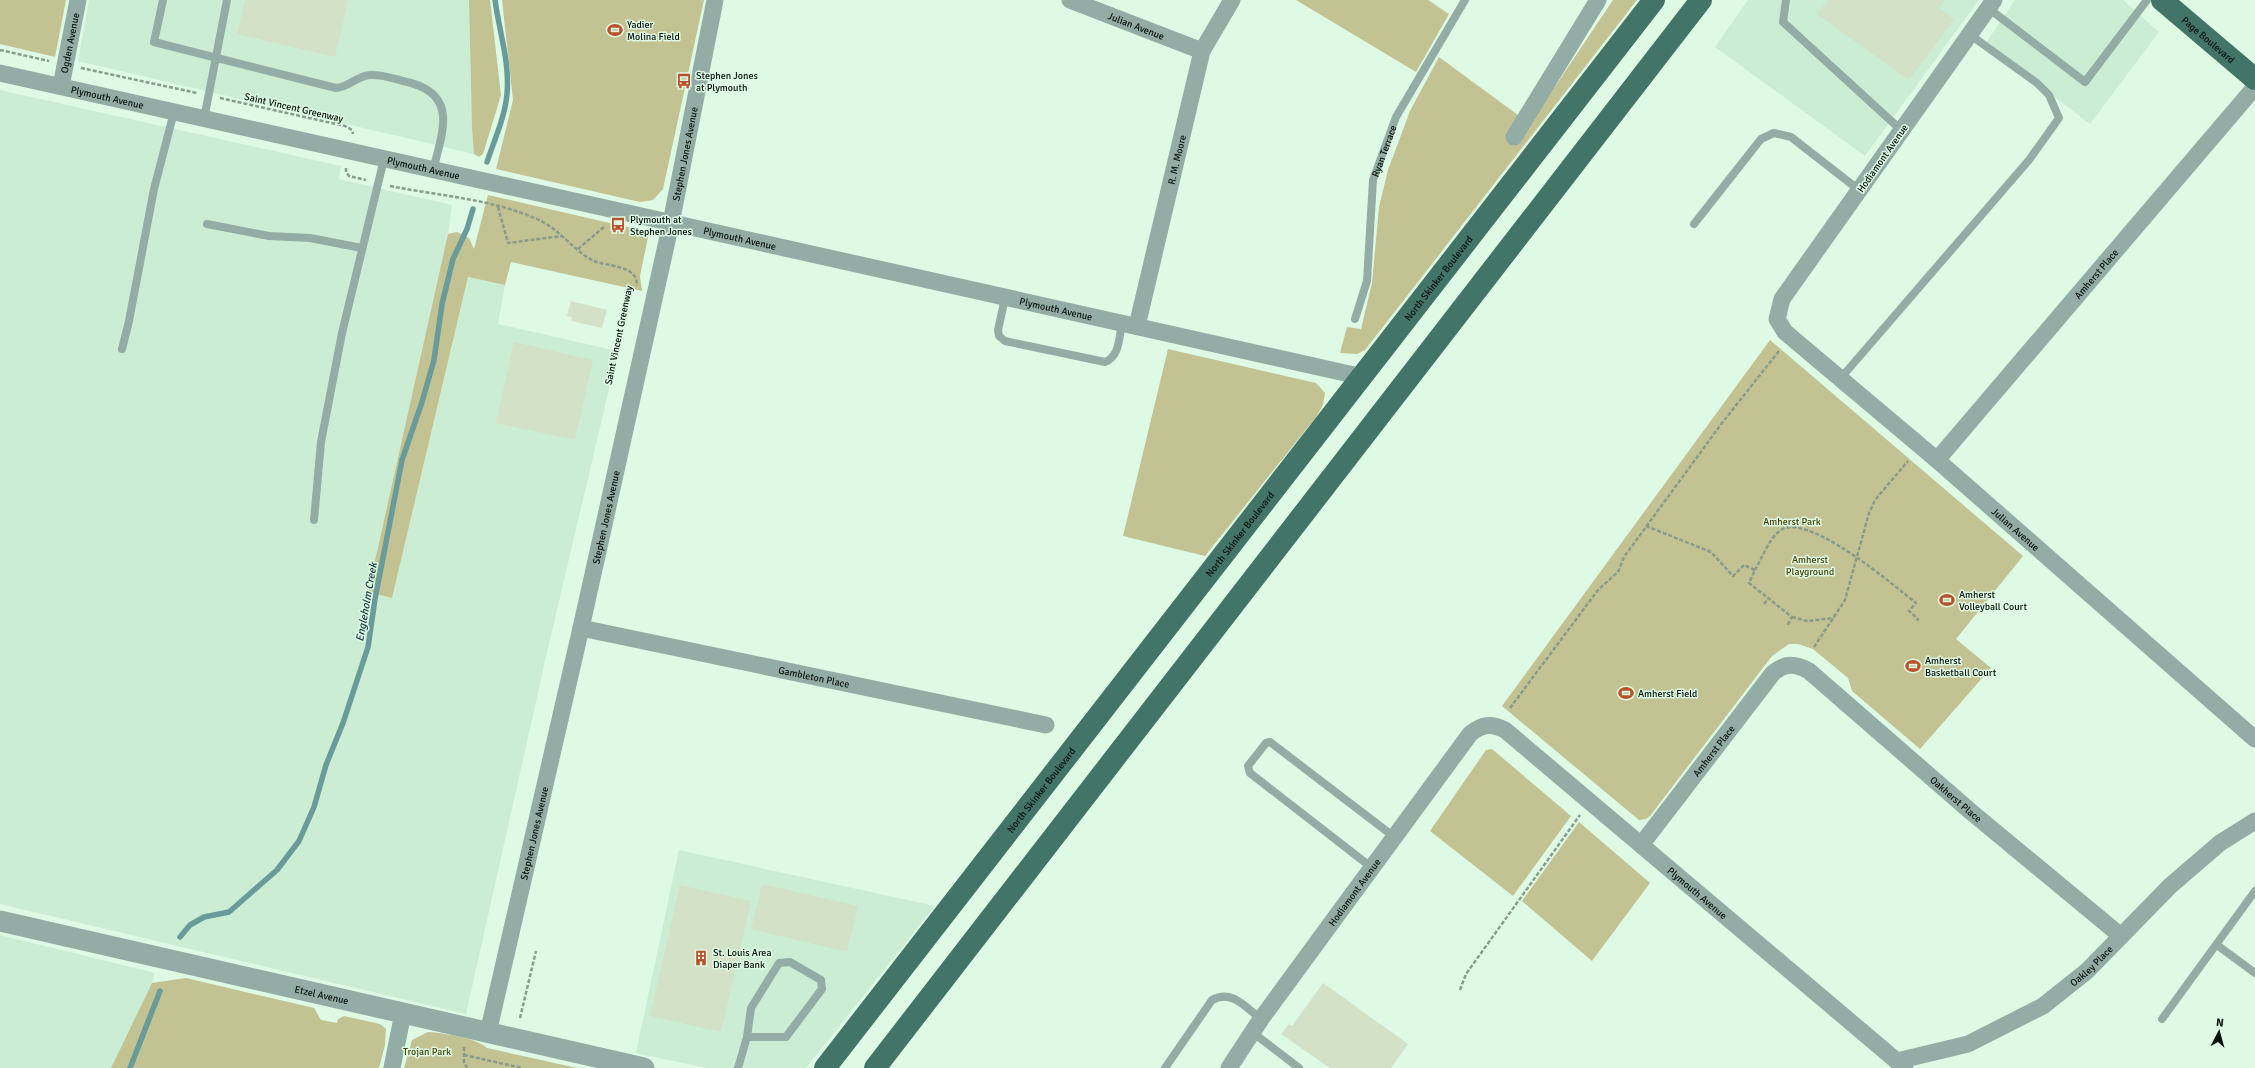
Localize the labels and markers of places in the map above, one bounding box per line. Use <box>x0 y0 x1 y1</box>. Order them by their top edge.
place label: Yadier Molina Field <box>627 19 680 43</box>
sports icon: Yadier Molina Field <box>606 21 624 39</box>
place label: Stephen Jones at Plymouth <box>696 70 759 94</box>
bus stop icon: Stephen Jones at Plymouth <box>675 72 693 90</box>
place label: Plymouth at Stephen Jones <box>630 214 693 238</box>
bus stop icon: Plymouth at Stephen Jones <box>609 216 627 234</box>
place label: Amherst Volleyball Court <box>1959 589 2027 613</box>
sports icon: Amherst Volleyball Court <box>1938 591 1956 609</box>
place label: Amherst Basketball Court <box>1925 655 1997 679</box>
sports icon: Amherst Basketball Court <box>1904 657 1922 675</box>
sports icon: Amherst Field <box>1617 684 1635 702</box>
place label: Amherst Field <box>1638 688 1697 700</box>
place label: St. Louis Area Diaper Bank <box>713 947 771 971</box>
building icon: St. Louis Area Diaper Bank <box>692 949 710 967</box>

